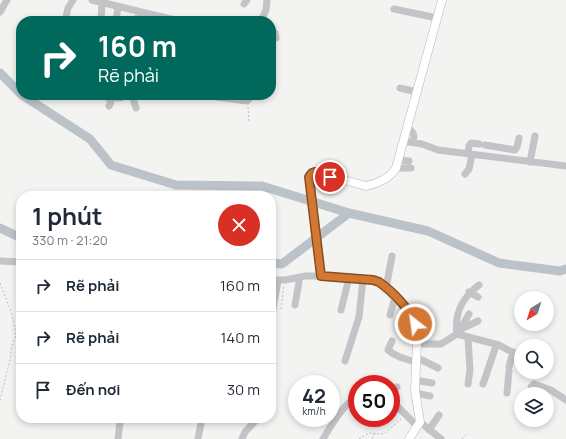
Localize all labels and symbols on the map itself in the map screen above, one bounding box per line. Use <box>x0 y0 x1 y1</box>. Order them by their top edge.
pin <box>313 160 347 194</box>
north arrow <box>514 291 554 331</box>
position arrow <box>394 303 436 345</box>
speed limit sign: 50 <box>348 375 400 427</box>

